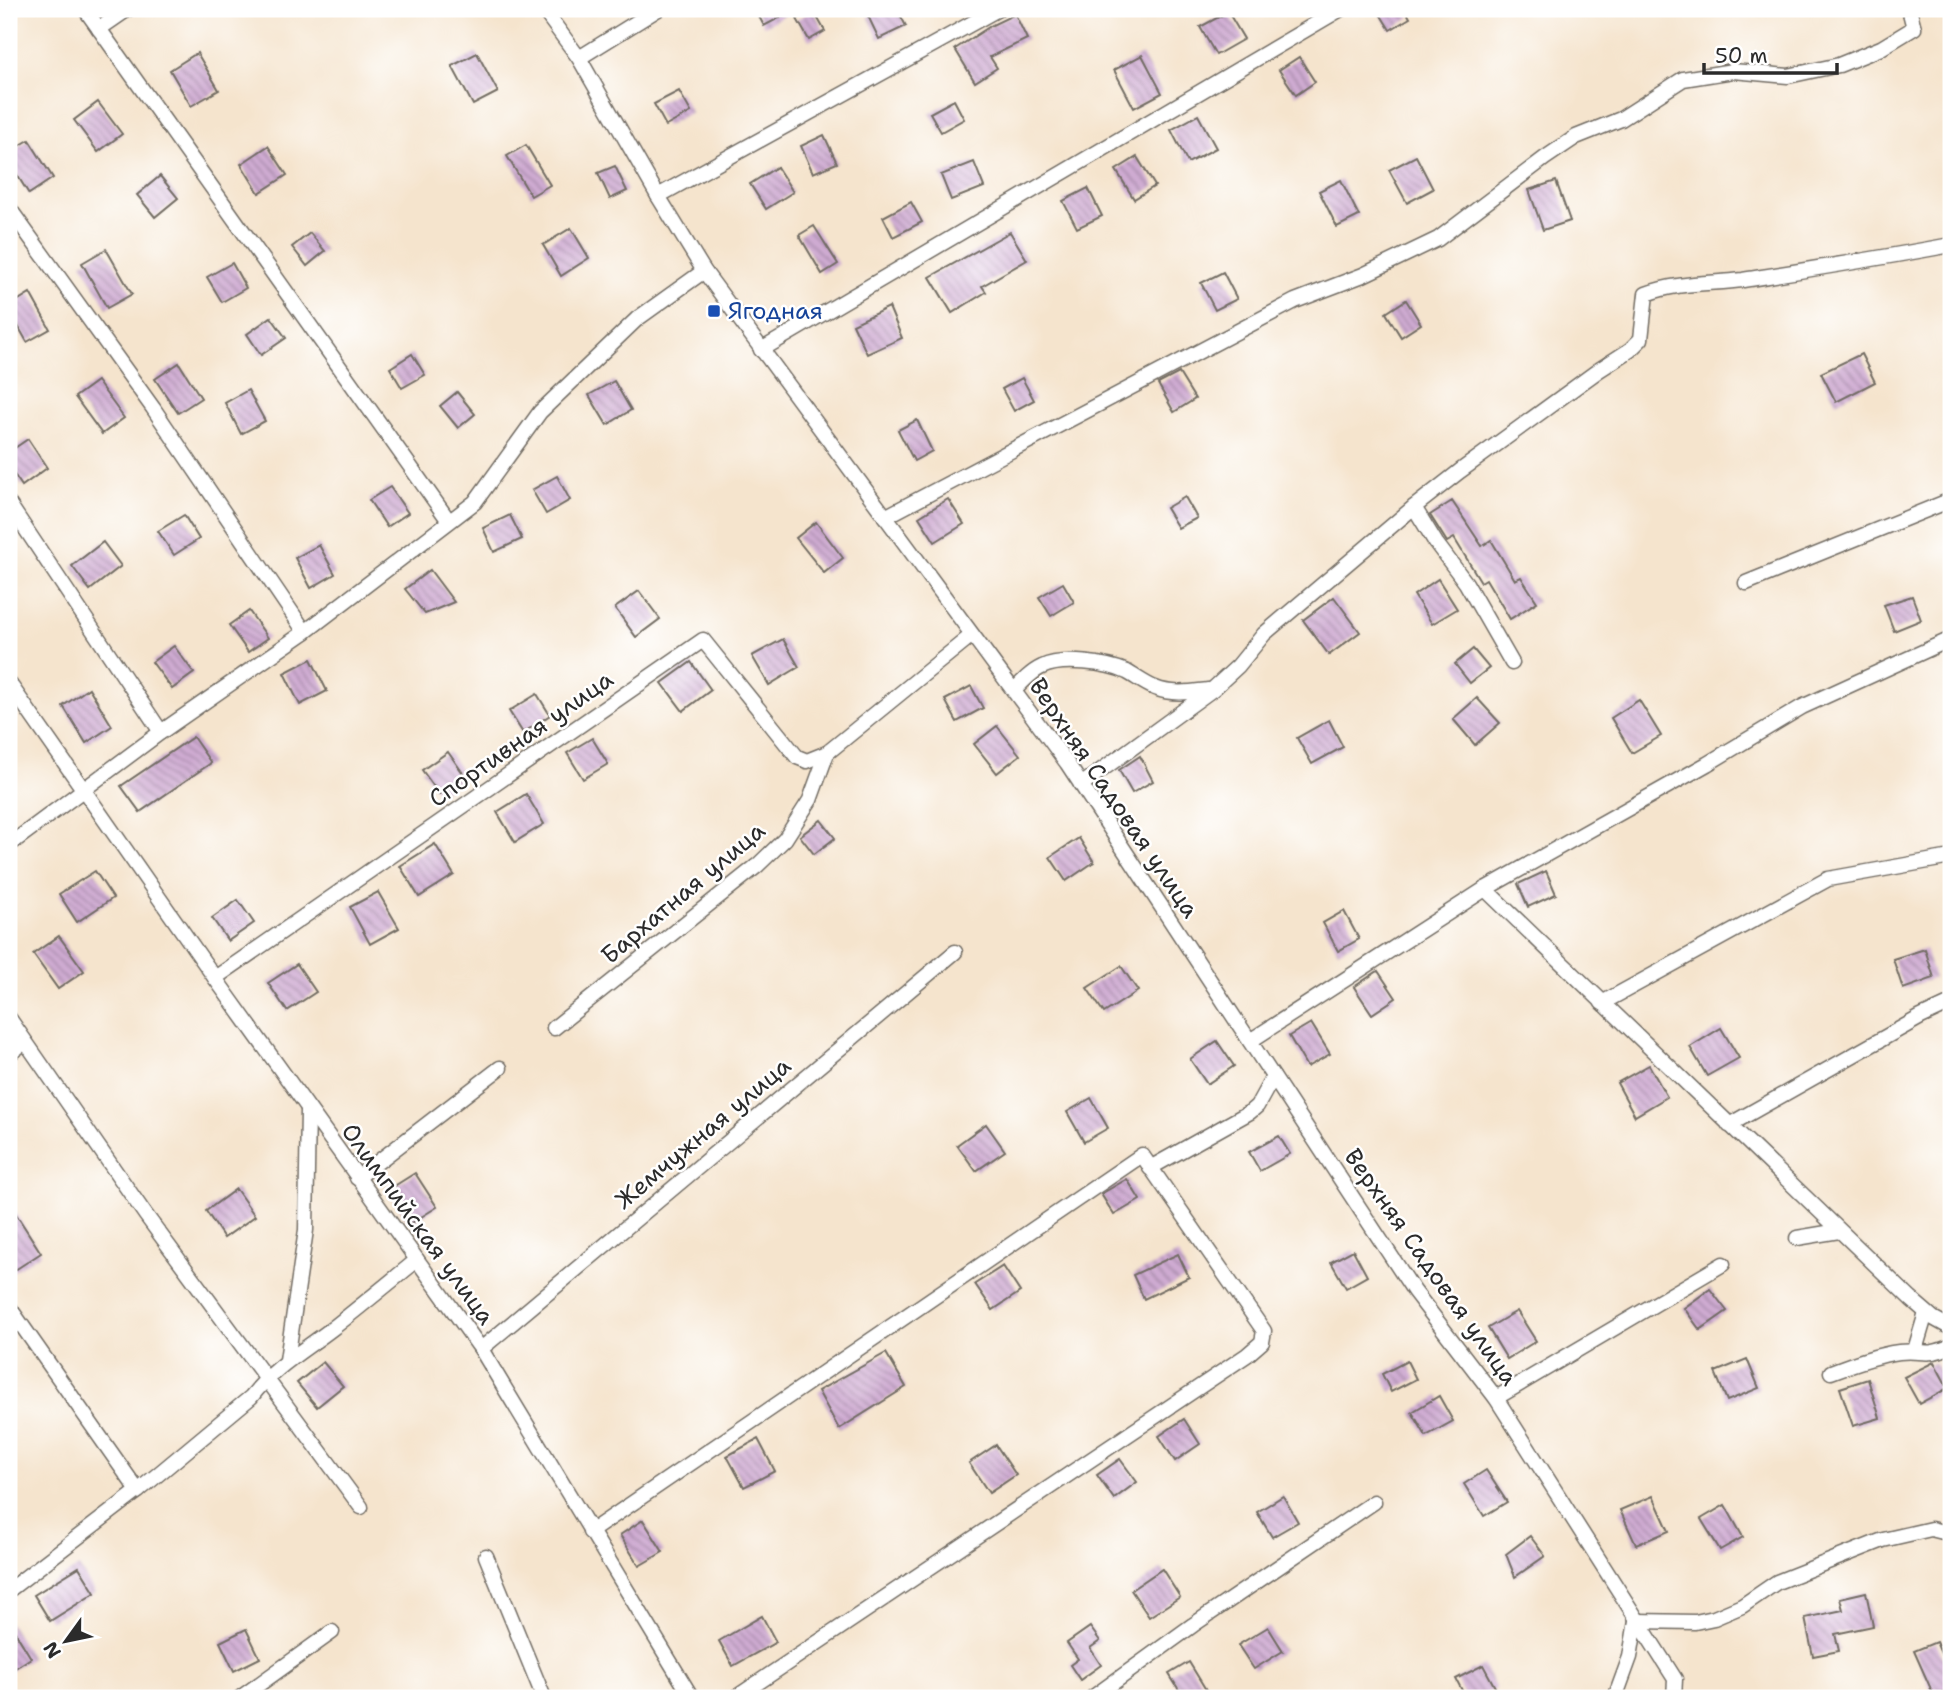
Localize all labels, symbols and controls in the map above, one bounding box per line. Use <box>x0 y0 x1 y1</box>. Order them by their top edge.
scale bar <box>1704 32 1838 76</box>
text: 50 m <box>1715 42 1768 70</box>
place label: Ягодная <box>728 295 823 327</box>
marker: Ягодная <box>706 303 722 319</box>
street label: Спортивная улица <box>422 663 620 815</box>
street label: Верхняя Садовая улица <box>1022 672 1206 924</box>
street label: Бархатная улица <box>594 815 772 971</box>
street label: Жемчужная улица <box>608 1050 798 1216</box>
street label: Олимпийская улица <box>334 1117 502 1331</box>
street label: Верхняя Садовая улица <box>1337 1142 1525 1392</box>
north arrow <box>32 1606 102 1676</box>
text: N <box>38 1637 67 1663</box>

